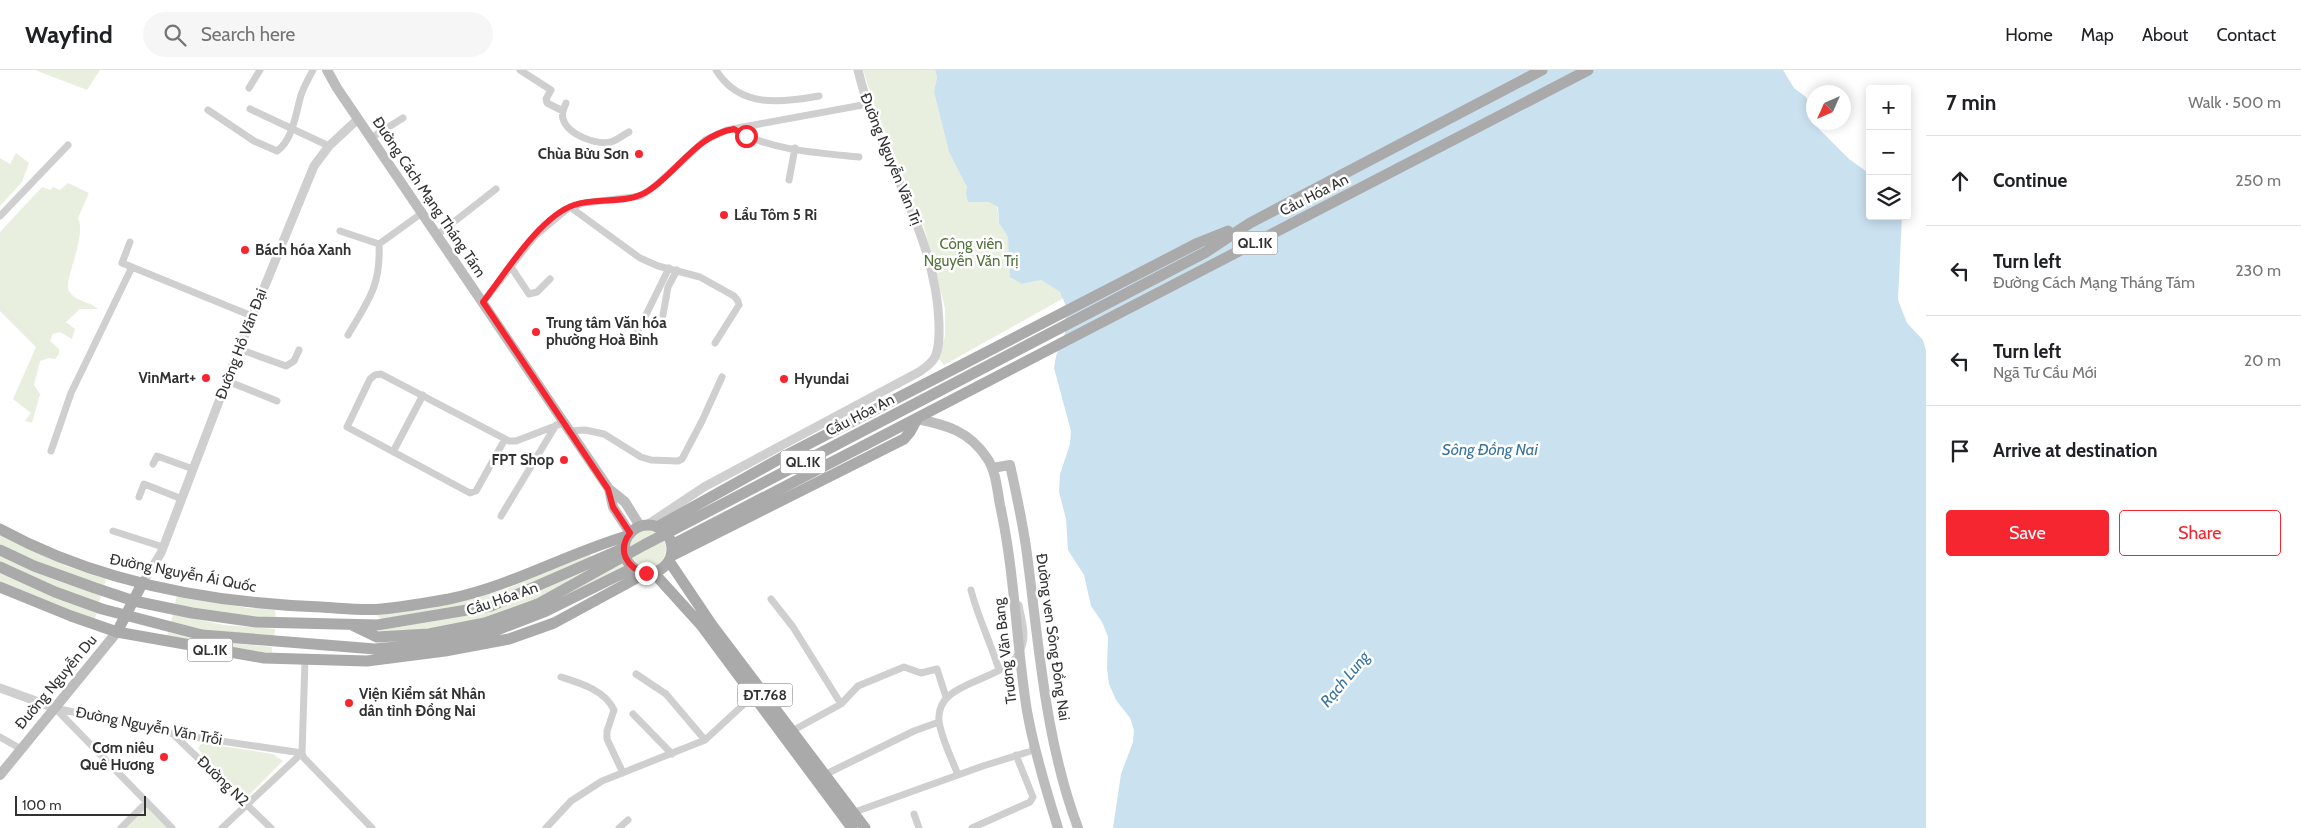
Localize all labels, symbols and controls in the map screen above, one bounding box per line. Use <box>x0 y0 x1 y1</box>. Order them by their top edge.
search box <box>143 12 493 57</box>
text: Wayfind <box>25 20 113 49</box>
icon: search <box>161 21 189 49</box>
text: Search here <box>201 23 295 46</box>
text: Home <box>2005 24 2053 46</box>
text: Map <box>2081 24 2114 46</box>
text: About <box>2142 24 2188 46</box>
text: Contact <box>2216 24 2276 46</box>
north arrow <box>1806 85 1851 130</box>
map controls <box>1866 85 1911 220</box>
button: + <box>1866 85 1911 130</box>
street label: Đường Nguyễn Văn Trị <box>856 90 926 228</box>
text: 7 min <box>1946 90 1996 115</box>
text: Walk · 500 m <box>2188 93 2281 112</box>
street label: Đường Cách Mạng Tháng Tám <box>369 113 489 281</box>
route start <box>735 125 758 148</box>
button: − <box>1866 130 1911 175</box>
place label: Chùa Bửu Sơn <box>538 145 629 163</box>
marker: Chùa Bửu Sơn <box>633 148 645 160</box>
icon: ahead <box>1946 167 1974 195</box>
text: Continue <box>1993 169 2067 192</box>
street label: Cầu Hóa An <box>1277 170 1351 220</box>
text: 250 m <box>2235 171 2281 190</box>
button: layers <box>1866 175 1911 220</box>
place label: Lẩu Tôm 5 Ri <box>734 206 817 224</box>
marker: Lẩu Tôm 5 Ri <box>718 209 730 221</box>
road number: QL.1K <box>1232 232 1278 254</box>
park label: Công viên Nguyễn Văn Trị <box>924 235 1018 270</box>
place label: Bách hóa Xanh <box>255 241 351 259</box>
marker: Bách hóa Xanh <box>239 244 251 256</box>
text: Turn left <box>1993 250 2061 273</box>
icon: left <box>1946 257 1974 285</box>
text: 230 m <box>2235 261 2281 280</box>
text: Đường Cách Mạng Tháng Tám <box>1993 273 2195 292</box>
street label: Đường Hồ Văn Đại <box>212 286 270 402</box>
place label: Trung tâm Văn hóa phường Hoà Bình <box>546 314 667 349</box>
marker: Trung tâm Văn hóa phường Hoà Bình <box>530 326 542 338</box>
text: Turn left <box>1993 340 2061 363</box>
icon: left <box>1946 347 1974 375</box>
text: 20 m <box>2244 351 2281 370</box>
text: Ngã Tư Cầu Mới <box>1993 363 2097 382</box>
place label: VinMart+ <box>138 369 196 387</box>
place label: Hyundai <box>794 370 849 388</box>
marker: VinMart+ <box>200 372 212 384</box>
marker: Hyundai <box>778 373 790 385</box>
street label: Cầu Hóa An <box>823 390 897 440</box>
icon: arrive <box>1946 437 1974 465</box>
text: Arrive at destination <box>1993 439 2157 462</box>
water label: Sông Đồng Nai <box>1442 440 1539 459</box>
place label: FPT Shop <box>491 451 554 469</box>
road number: QL.1K <box>780 451 826 474</box>
marker: FPT Shop <box>558 454 570 466</box>
button: Save <box>1946 510 2109 556</box>
button: Share <box>2119 510 2281 556</box>
street label: Đường Nguyễn Ái Quốc <box>108 549 258 596</box>
street label: Đường ven Sông Đồng Nai <box>1032 552 1074 722</box>
route end <box>635 562 658 585</box>
street label: Cầu Hóa An <box>464 578 540 620</box>
street label: Trương Văn Bang <box>990 597 1020 705</box>
street label: Đường Nguyễn Du <box>11 631 101 733</box>
road number: QL.1K <box>188 638 232 662</box>
water label: Rạch Lung <box>1316 647 1374 711</box>
road number: ĐT.768 <box>738 684 792 706</box>
place label: Viện Kiểm sát Nhân dân tỉnh Đồng Nai <box>359 685 485 720</box>
marker: Viện Kiểm sát Nhân dân tỉnh Đồng Nai <box>343 697 355 709</box>
street label: Đường Nguyễn Văn Trỗi <box>74 703 224 749</box>
place label: Cơm niêu Quê Hương <box>80 739 154 774</box>
marker: Cơm niêu Quê Hương <box>158 751 170 763</box>
street label: Đường N2 <box>193 752 253 810</box>
scale bar <box>15 793 146 816</box>
text: 100 m <box>22 796 62 814</box>

